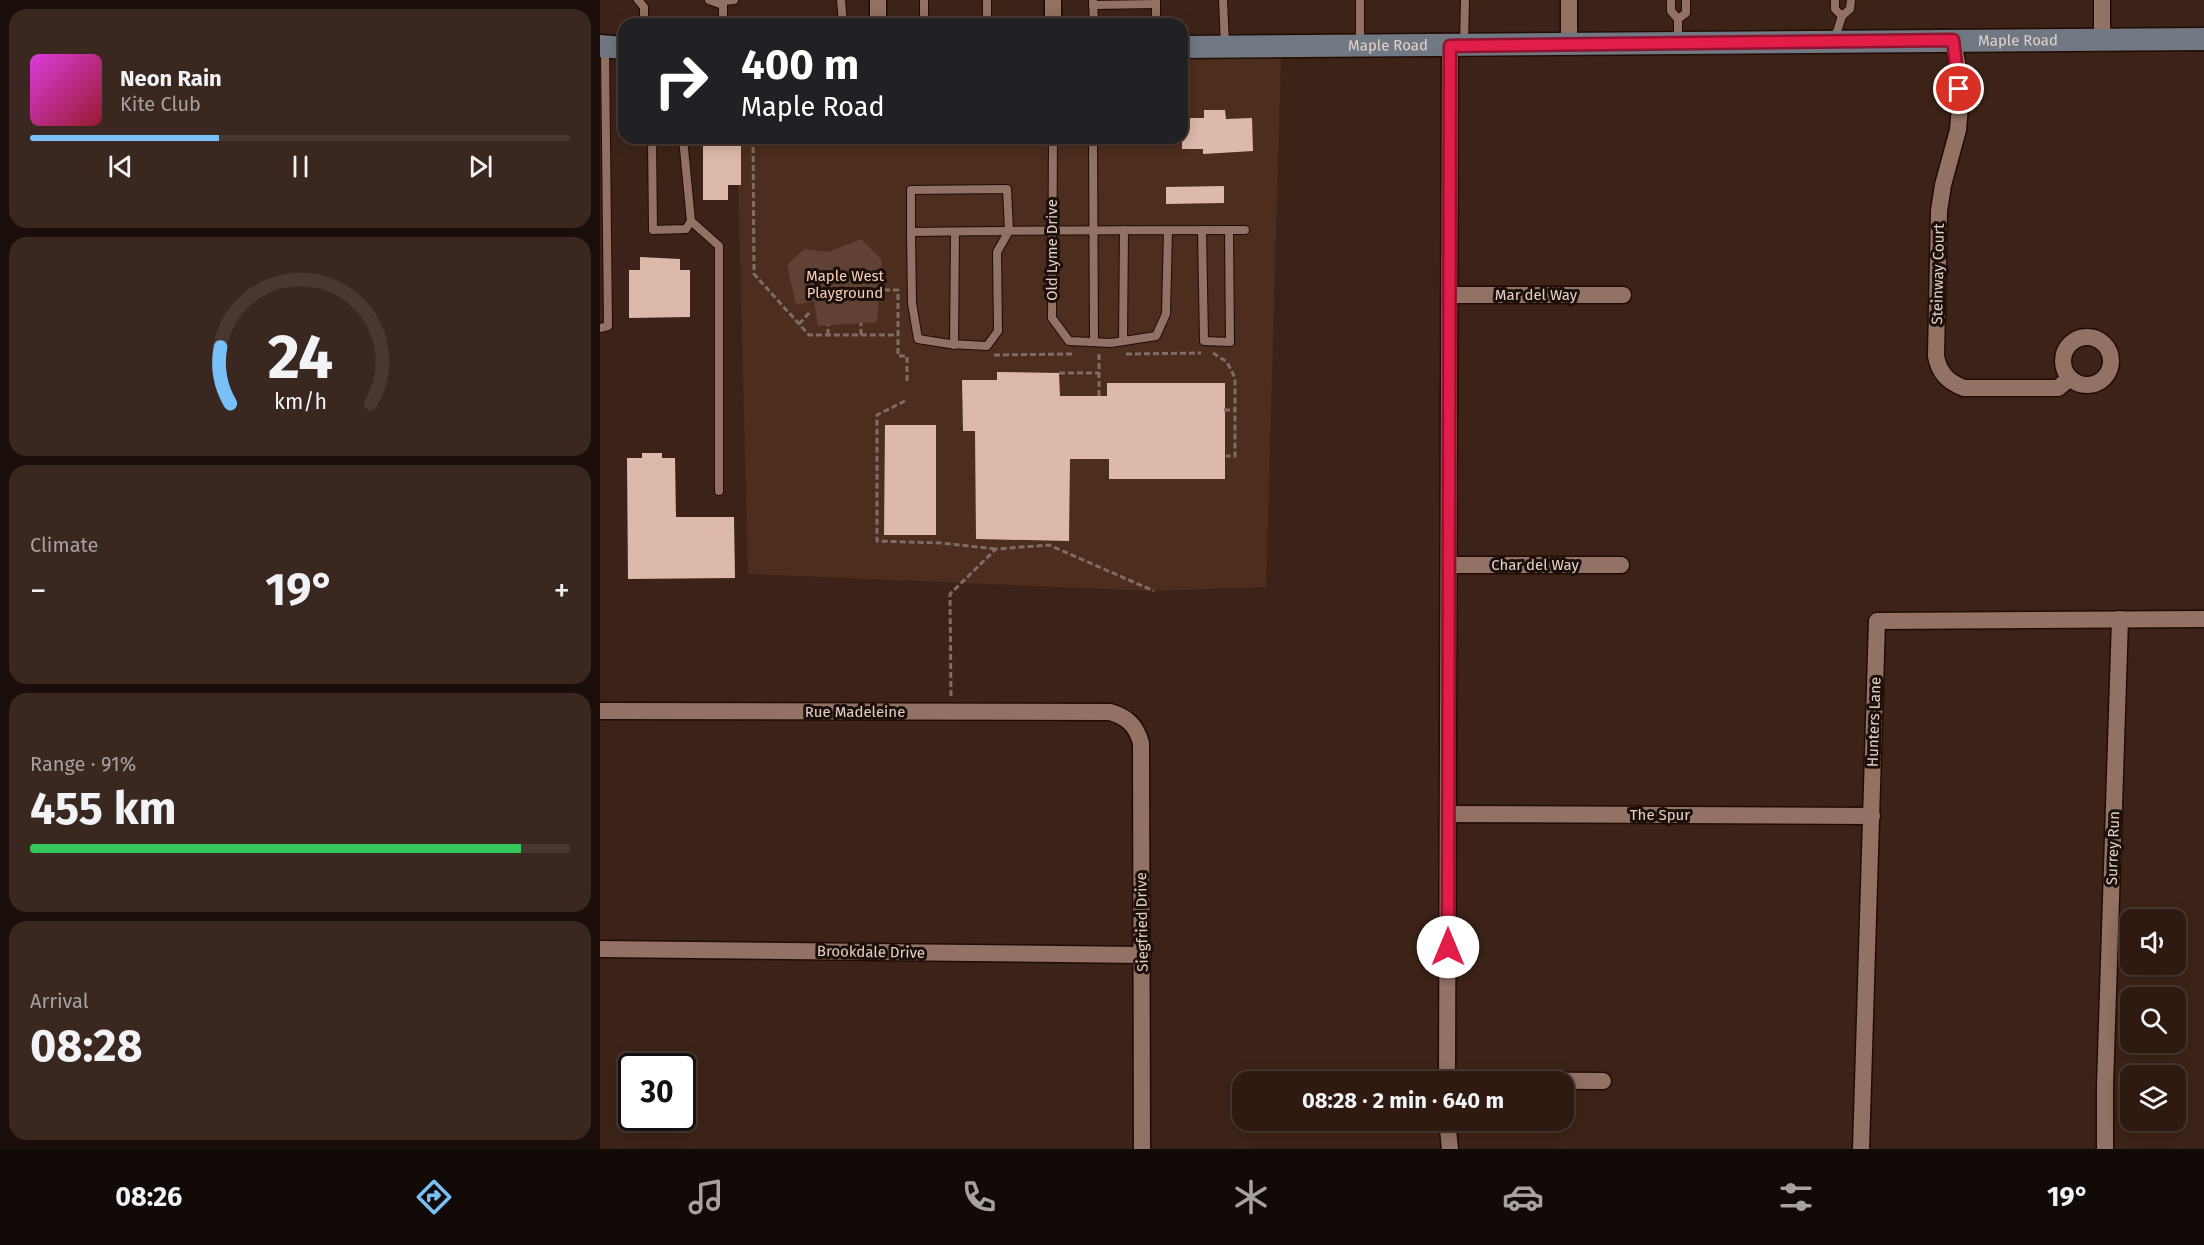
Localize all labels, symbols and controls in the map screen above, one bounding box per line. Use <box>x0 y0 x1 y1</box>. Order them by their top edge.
street label: Maple Road <box>1978 31 2058 50</box>
street label: Maple Road <box>1348 36 1428 55</box>
text: 400 m <box>741 40 859 90</box>
icon: right <box>642 42 720 120</box>
pin <box>1933 63 1984 114</box>
text: Neon Rain <box>120 65 222 92</box>
icon: arrive <box>1942 72 1975 105</box>
text: Maple Road <box>741 91 885 123</box>
text: Kite Club <box>120 92 201 116</box>
icon: previous <box>104 150 137 183</box>
icon: pause <box>284 150 317 183</box>
icon: next <box>464 150 497 183</box>
street label: Old Lyme Drive <box>1043 199 1061 301</box>
street label: Steinway Court <box>1928 223 1948 325</box>
park label: Maple West Playground <box>806 267 885 302</box>
street label: Mar del Way <box>1495 286 1578 304</box>
text: 24 <box>267 320 333 395</box>
text: km/h <box>273 389 327 415</box>
text: Climate <box>30 533 98 557</box>
street label: Char del Way <box>1491 556 1579 574</box>
text: 19° <box>265 563 335 617</box>
text: − <box>30 571 47 611</box>
text: + <box>554 571 570 611</box>
street label: Hunters Lane <box>1863 677 1885 767</box>
street label: Rue Madeleine <box>805 703 905 721</box>
text: Range · 91% <box>30 752 136 776</box>
text: 455 km <box>30 782 177 836</box>
street label: The Spur <box>1630 806 1690 824</box>
street label: Surrey Run <box>2103 811 2123 885</box>
street label: Siegfried Drive <box>1132 872 1152 972</box>
map controls <box>2120 909 2186 1131</box>
button: sound <box>2120 909 2186 975</box>
position arrow <box>1416 915 1480 979</box>
street label: Brookdale Drive <box>817 942 925 962</box>
button: search <box>2120 987 2186 1053</box>
text: Arrival <box>30 989 89 1013</box>
text: 08:28 <box>30 1019 143 1073</box>
speed limit sign: 30 <box>618 1053 696 1131</box>
button: layers <box>2120 1065 2186 1131</box>
text: 08:28 · 2 min · 640 m <box>1302 1087 1504 1114</box>
icon: directions <box>413 1176 455 1218</box>
icon: music <box>685 1176 727 1218</box>
icon: phone <box>958 1176 1000 1218</box>
icon: climate <box>1230 1176 1272 1218</box>
icon: car <box>1502 1176 1544 1218</box>
icon: filters <box>1775 1176 1817 1218</box>
text: 08:26 <box>115 1181 182 1213</box>
text: 19° <box>2047 1181 2089 1213</box>

